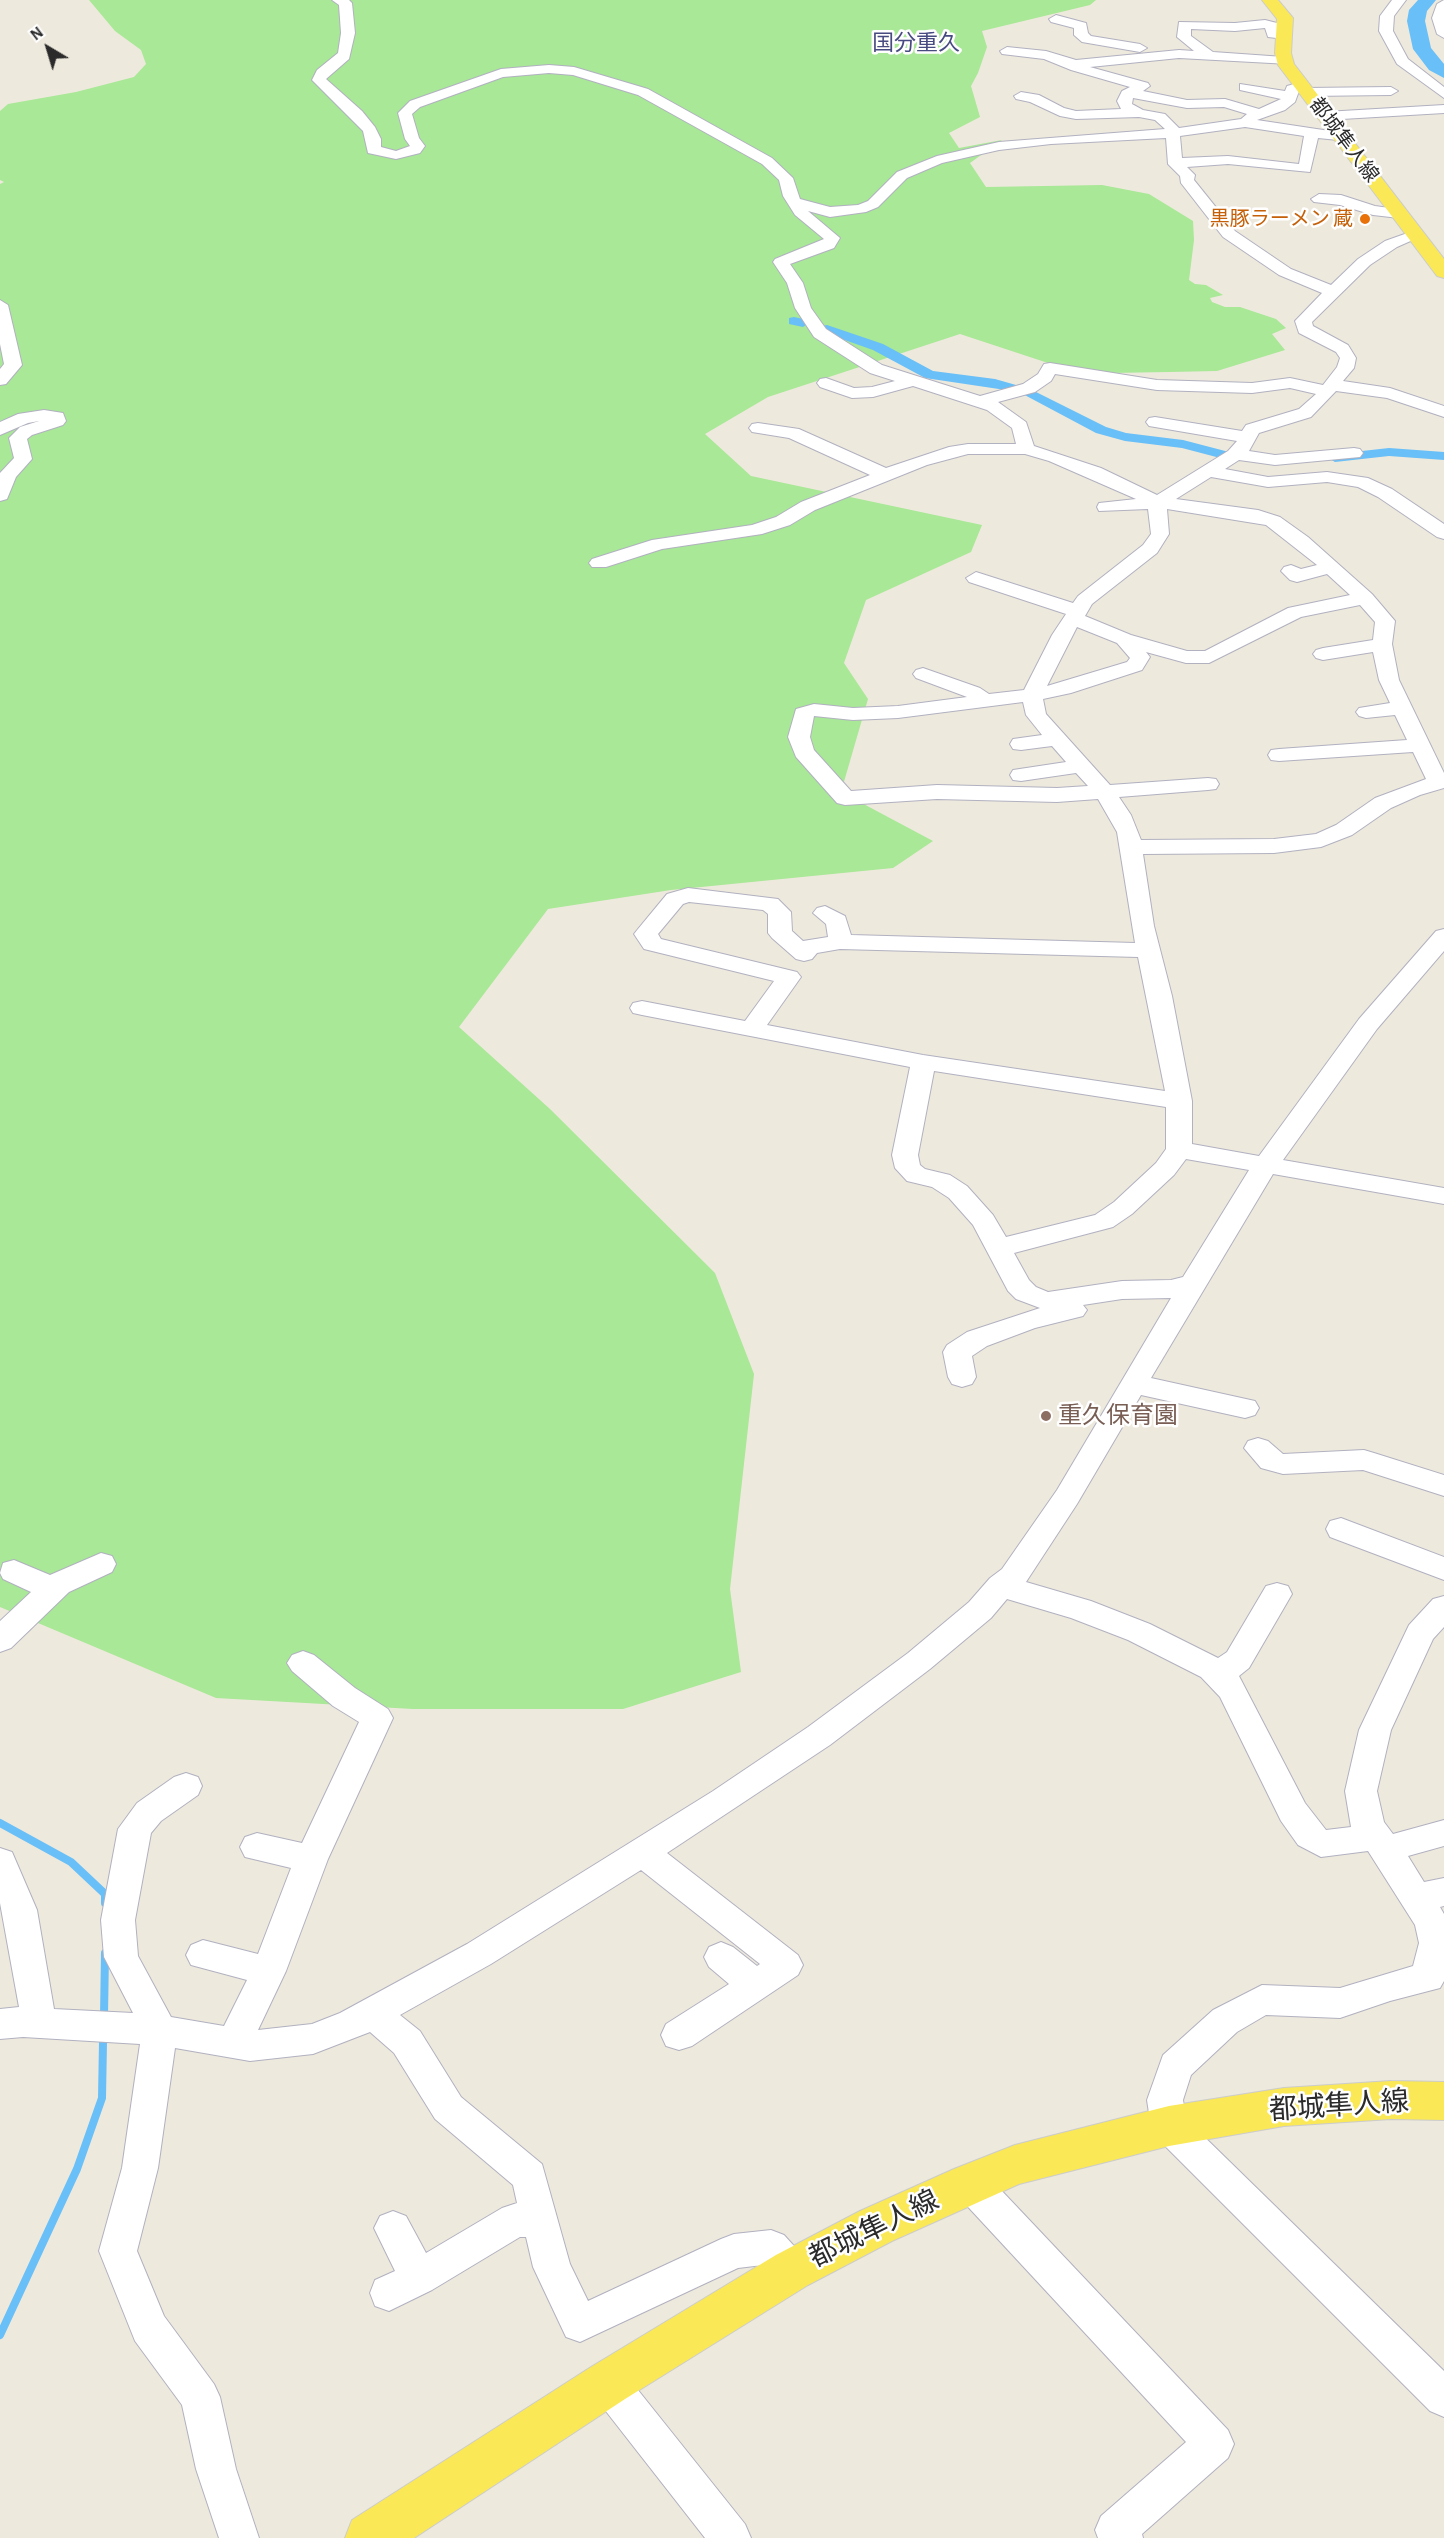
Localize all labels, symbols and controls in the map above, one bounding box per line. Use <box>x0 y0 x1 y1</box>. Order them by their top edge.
north arrow <box>18 18 78 78</box>
text: N <box>28 24 46 44</box>
district label: 国分重久 <box>872 30 960 56</box>
street label: 都城隼人線 <box>1304 93 1384 187</box>
place label: 黒豚ラーメン 蔵 <box>1210 207 1353 231</box>
marker: 黒豚ラーメン 蔵 <box>1358 212 1372 226</box>
place label: 重久保育園 <box>1058 1402 1178 1430</box>
marker: 重久保育園 <box>1039 1409 1053 1423</box>
street label: 都城隼人線 <box>1268 2084 1410 2128</box>
street label: 都城隼人線 <box>804 2183 944 2275</box>

